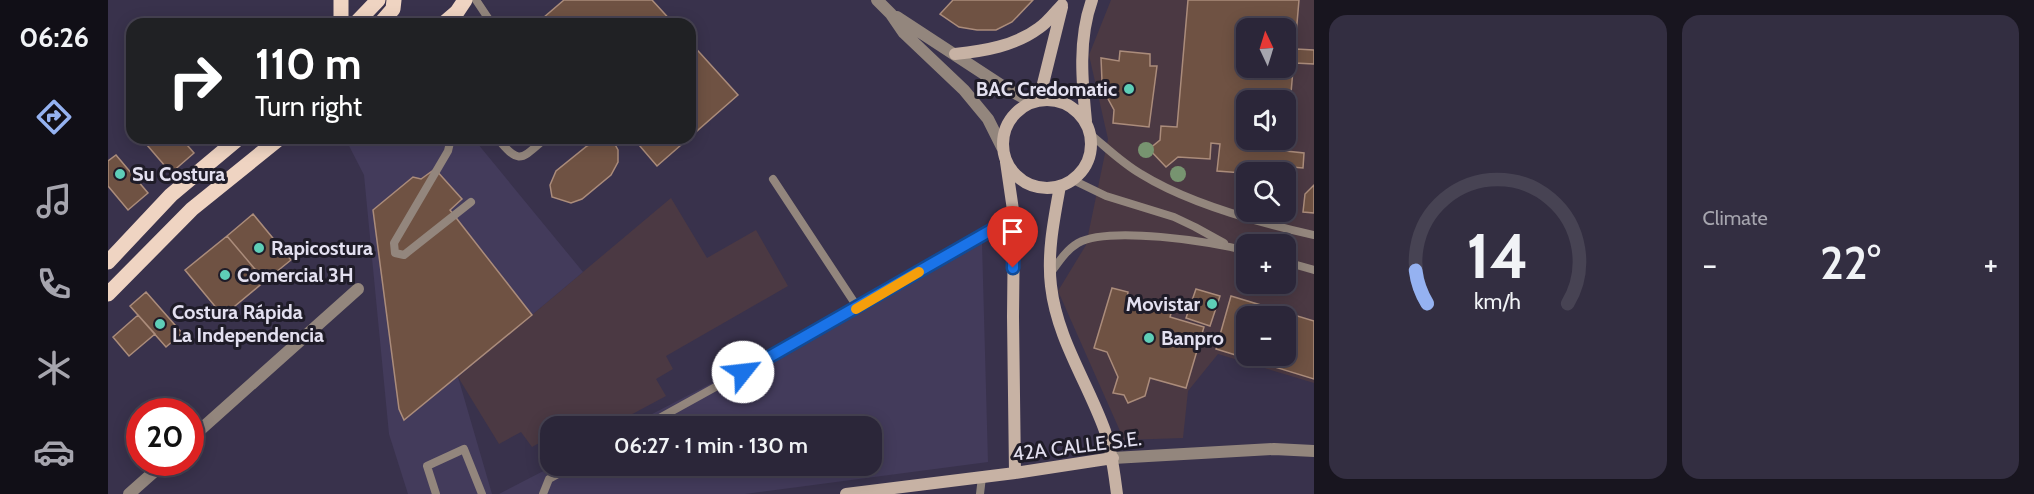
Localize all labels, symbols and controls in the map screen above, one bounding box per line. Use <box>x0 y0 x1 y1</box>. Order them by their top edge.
north arrow <box>1236 18 1296 78</box>
map controls <box>1236 18 1296 366</box>
text: 06:26 <box>19 21 89 54</box>
text: 110 m <box>255 38 362 90</box>
icon: right <box>156 42 234 120</box>
place label: BAC Credomatic <box>976 77 1117 101</box>
marker: BAC Credomatic <box>1122 82 1136 96</box>
text: Turn right <box>255 90 362 123</box>
button: sound <box>1236 90 1296 150</box>
icon: directions <box>33 96 75 138</box>
place label: Su Costura <box>132 162 225 186</box>
button: search <box>1236 162 1296 222</box>
marker: Su Costura <box>113 167 127 181</box>
icon: music <box>33 180 75 222</box>
pin <box>987 206 1038 268</box>
text: Climate <box>1703 206 1768 230</box>
icon: arrive <box>996 215 1029 248</box>
text: 14 <box>1467 218 1529 294</box>
button: + <box>1236 234 1296 294</box>
place label: Rapicostura <box>271 236 373 260</box>
text: 22° <box>1820 236 1880 290</box>
marker: Rapicostura <box>252 241 266 255</box>
text: − <box>1703 244 1717 284</box>
text: + <box>1983 244 1998 284</box>
icon: phone <box>33 263 75 305</box>
place label: Comercial 3H <box>237 263 353 287</box>
marker: Comercial 3H <box>218 268 232 282</box>
text: km/h <box>1474 288 1521 314</box>
place label: Movistar <box>1126 292 1200 316</box>
marker: Movistar <box>1205 297 1219 311</box>
place label: Costura Rápida La Independencia <box>172 300 324 347</box>
button: − <box>1236 306 1296 366</box>
marker: Costura Rápida La Independencia <box>153 317 167 331</box>
place label: Banpro <box>1161 326 1224 350</box>
marker: Banpro <box>1142 331 1156 345</box>
position arrow <box>711 340 775 404</box>
icon: climate <box>33 347 75 389</box>
speed limit sign: 20 <box>126 398 204 476</box>
street label: 42A CALLE S.E. <box>1011 426 1143 466</box>
icon: car <box>33 431 75 473</box>
text: 06:27 · 1 min · 130 m <box>614 432 808 459</box>

